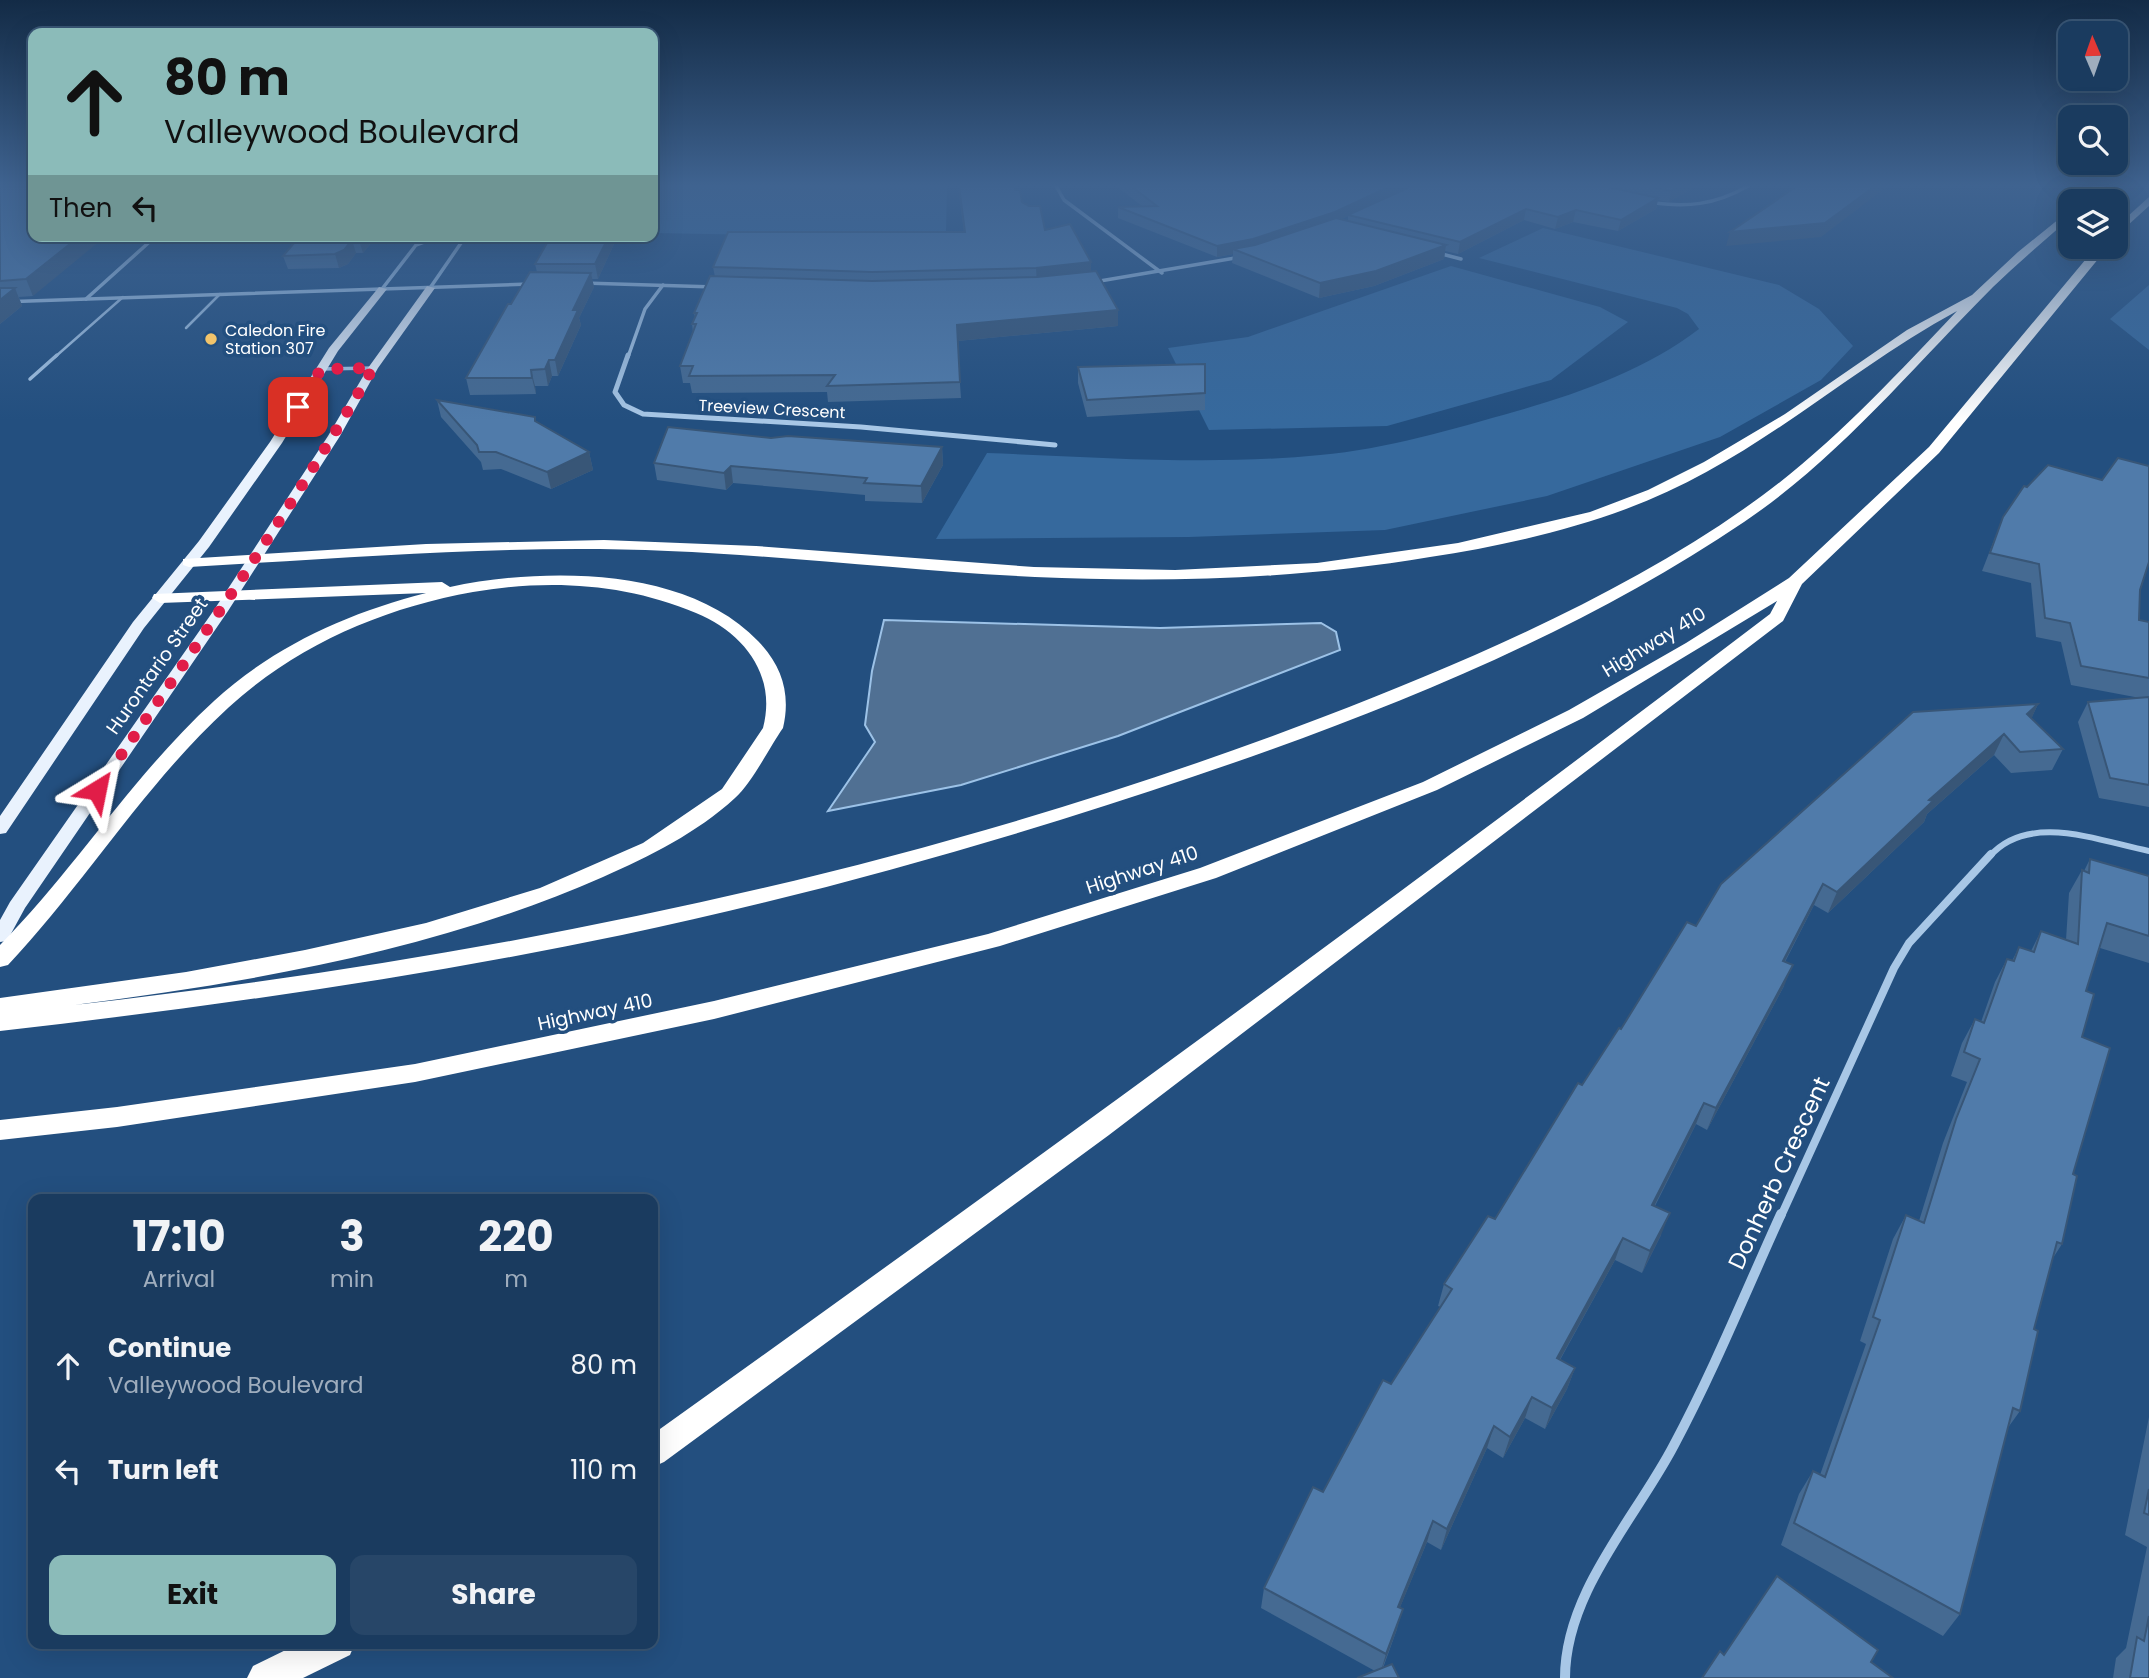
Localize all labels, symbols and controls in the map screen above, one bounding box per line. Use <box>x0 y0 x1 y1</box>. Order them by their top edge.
north arrow <box>2058 21 2128 91</box>
map controls <box>2058 21 2128 259</box>
text: 80 m <box>164 44 290 112</box>
icon: ahead <box>49 56 140 147</box>
button: search <box>2058 105 2128 175</box>
text: Valleywood Boulevard <box>164 109 520 154</box>
icon: left <box>126 189 164 227</box>
button: layers <box>2058 189 2128 259</box>
text: Then <box>49 190 112 226</box>
place label: Caledon Fire Station 307 <box>225 319 326 360</box>
marker: Caledon Fire Station 307 <box>203 331 219 347</box>
pin <box>268 377 328 437</box>
icon: arrive <box>279 388 317 426</box>
street label: Treeview Crescent <box>698 394 846 424</box>
street label: Hurontario Street <box>100 592 214 740</box>
street label: Highway 410 <box>1597 600 1711 684</box>
position arrow <box>60 753 134 827</box>
street label: Highway 410 <box>1082 839 1202 901</box>
street label: Highway 410 <box>535 987 655 1037</box>
street label: Donherb Crescent <box>1720 1072 1838 1274</box>
text: 17:10 <box>132 1207 226 1266</box>
text: 3 <box>339 1207 365 1266</box>
text: 220 <box>478 1207 554 1266</box>
text: Arrival <box>143 1263 215 1295</box>
text: min <box>330 1263 374 1295</box>
text: m <box>504 1263 528 1295</box>
text: Continue <box>108 1330 231 1366</box>
icon: ahead <box>49 1347 87 1385</box>
text: 80 m <box>571 1347 637 1383</box>
text: Valleywood Boulevard <box>108 1369 364 1401</box>
icon: left <box>49 1452 87 1490</box>
text: Turn left <box>108 1452 219 1488</box>
text: 110 m <box>570 1452 637 1488</box>
button: Exit <box>49 1555 336 1635</box>
button: Share <box>350 1555 637 1635</box>

